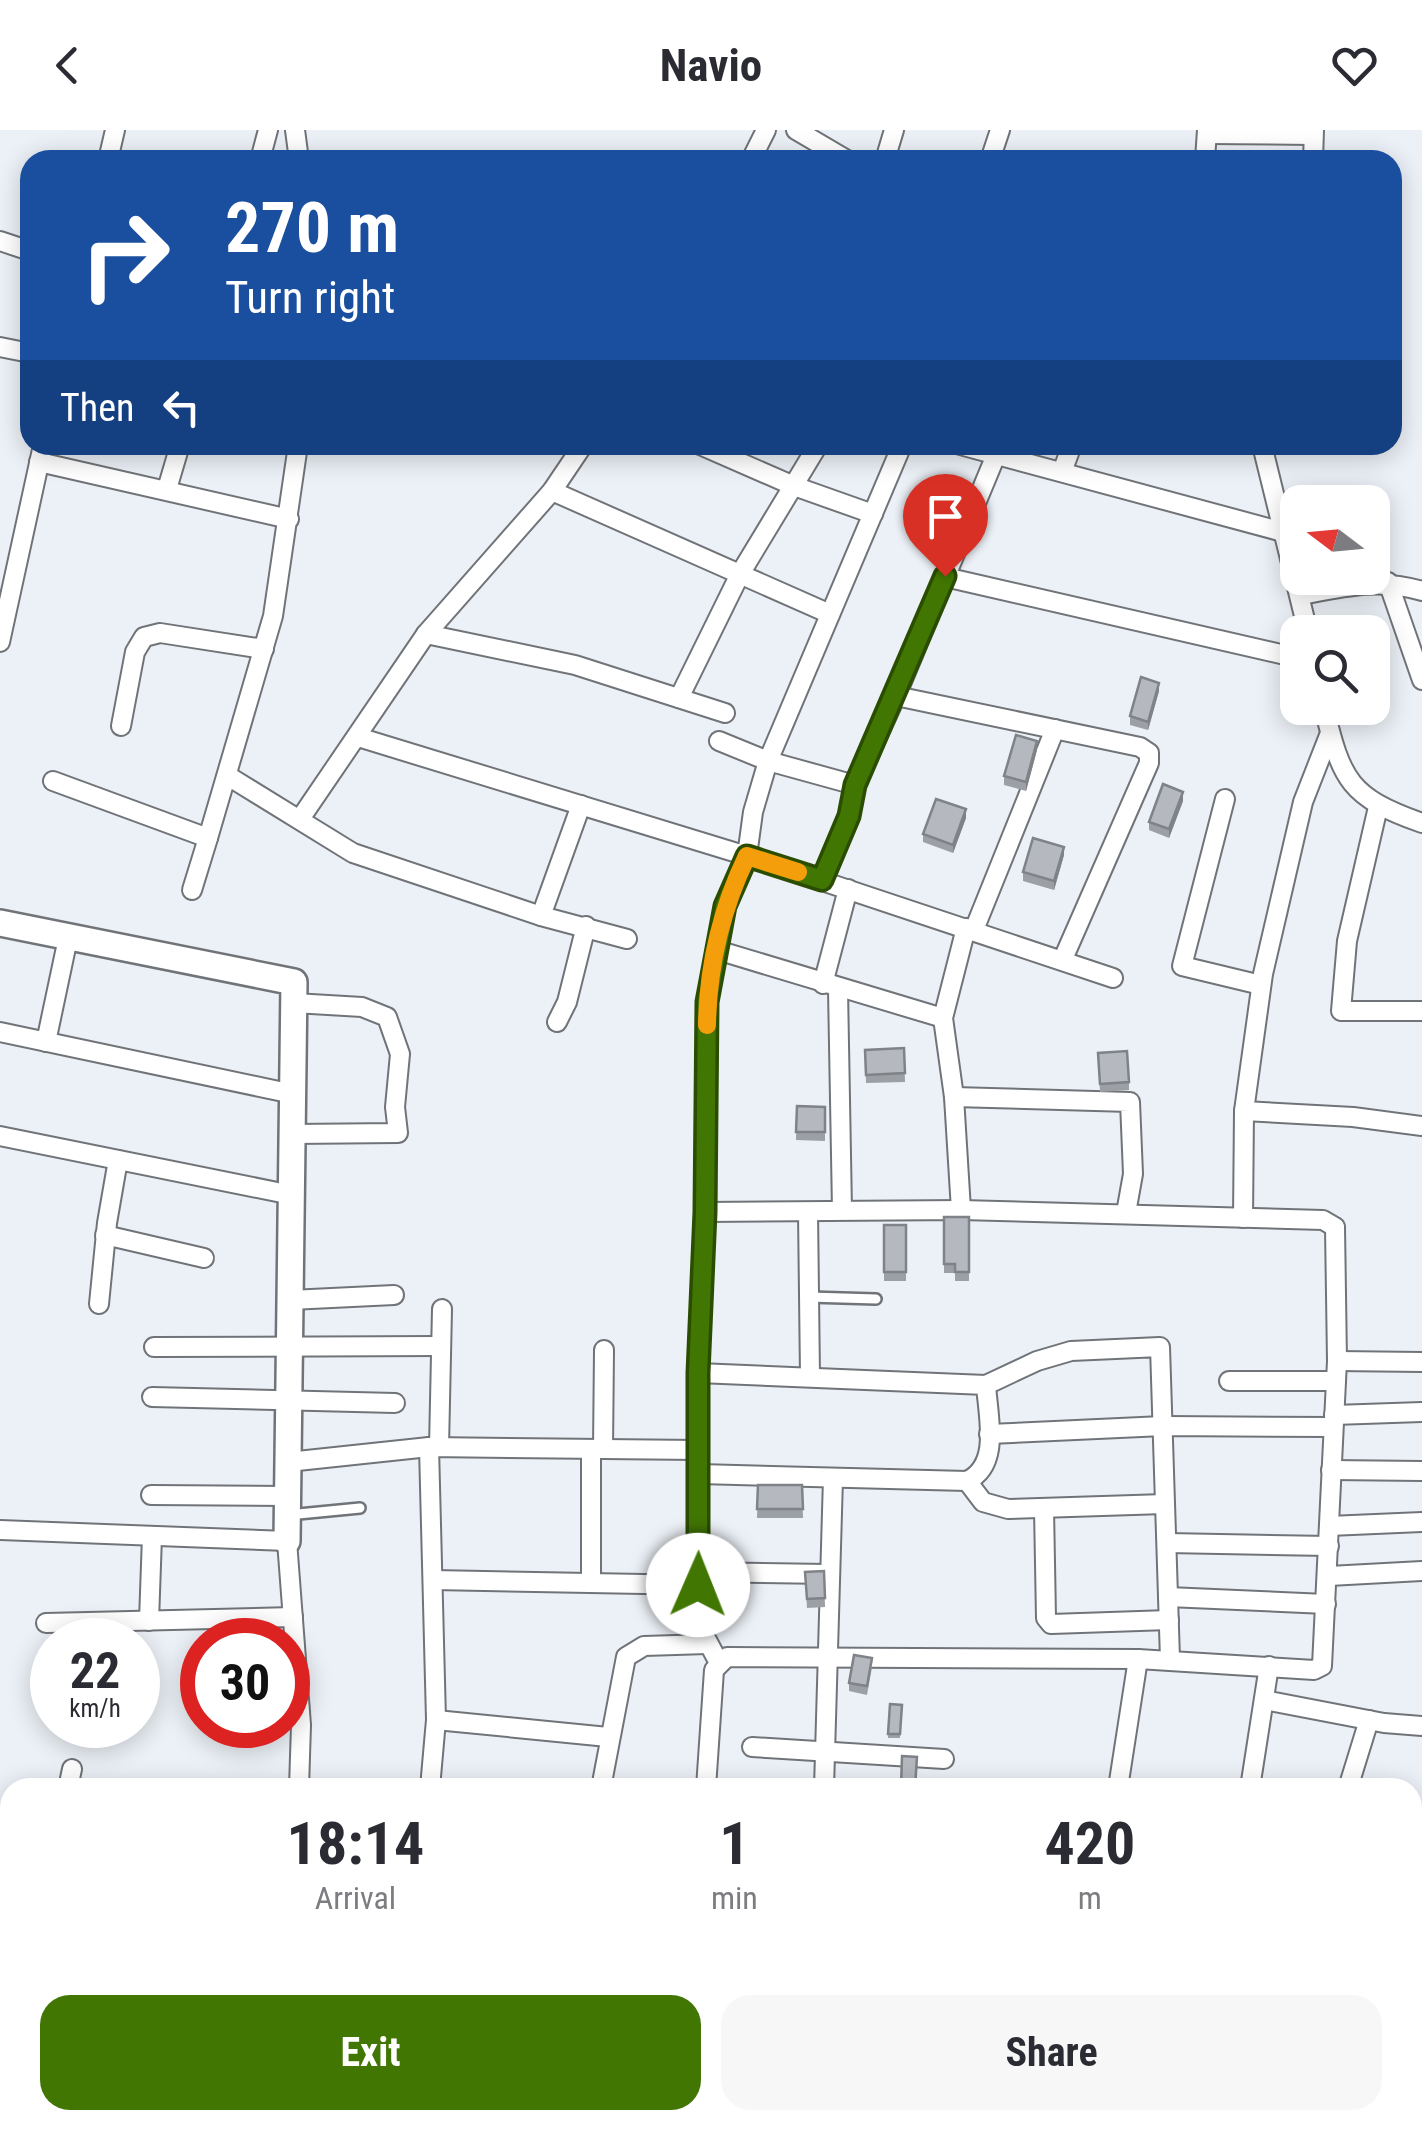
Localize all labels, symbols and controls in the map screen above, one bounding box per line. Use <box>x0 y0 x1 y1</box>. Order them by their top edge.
icon: back <box>40 38 95 93</box>
icon: heart <box>1327 38 1382 93</box>
text: Navio <box>660 39 762 92</box>
text: 270 m <box>225 187 399 269</box>
icon: right <box>60 190 190 320</box>
text: Turn right <box>225 271 395 324</box>
icon: left <box>154 380 209 435</box>
text: Then <box>60 386 134 430</box>
pin <box>903 474 988 577</box>
north arrow <box>1280 485 1390 595</box>
map controls <box>1280 485 1390 725</box>
icon: arrive <box>918 489 973 544</box>
button: search <box>1280 615 1390 725</box>
position arrow <box>646 1533 750 1637</box>
speed limit sign: 30 <box>180 1618 310 1748</box>
text: 22 <box>70 1642 120 1700</box>
text: km/h <box>69 1694 121 1723</box>
text: 18:14 <box>287 1808 424 1879</box>
text: 1 <box>719 1808 750 1879</box>
text: 420 <box>1044 1808 1135 1879</box>
text: Arrival <box>315 1879 396 1917</box>
text: min <box>711 1879 758 1917</box>
text: m <box>1078 1879 1102 1917</box>
button: Exit <box>40 1995 701 2110</box>
button: Share <box>721 1995 1382 2110</box>

